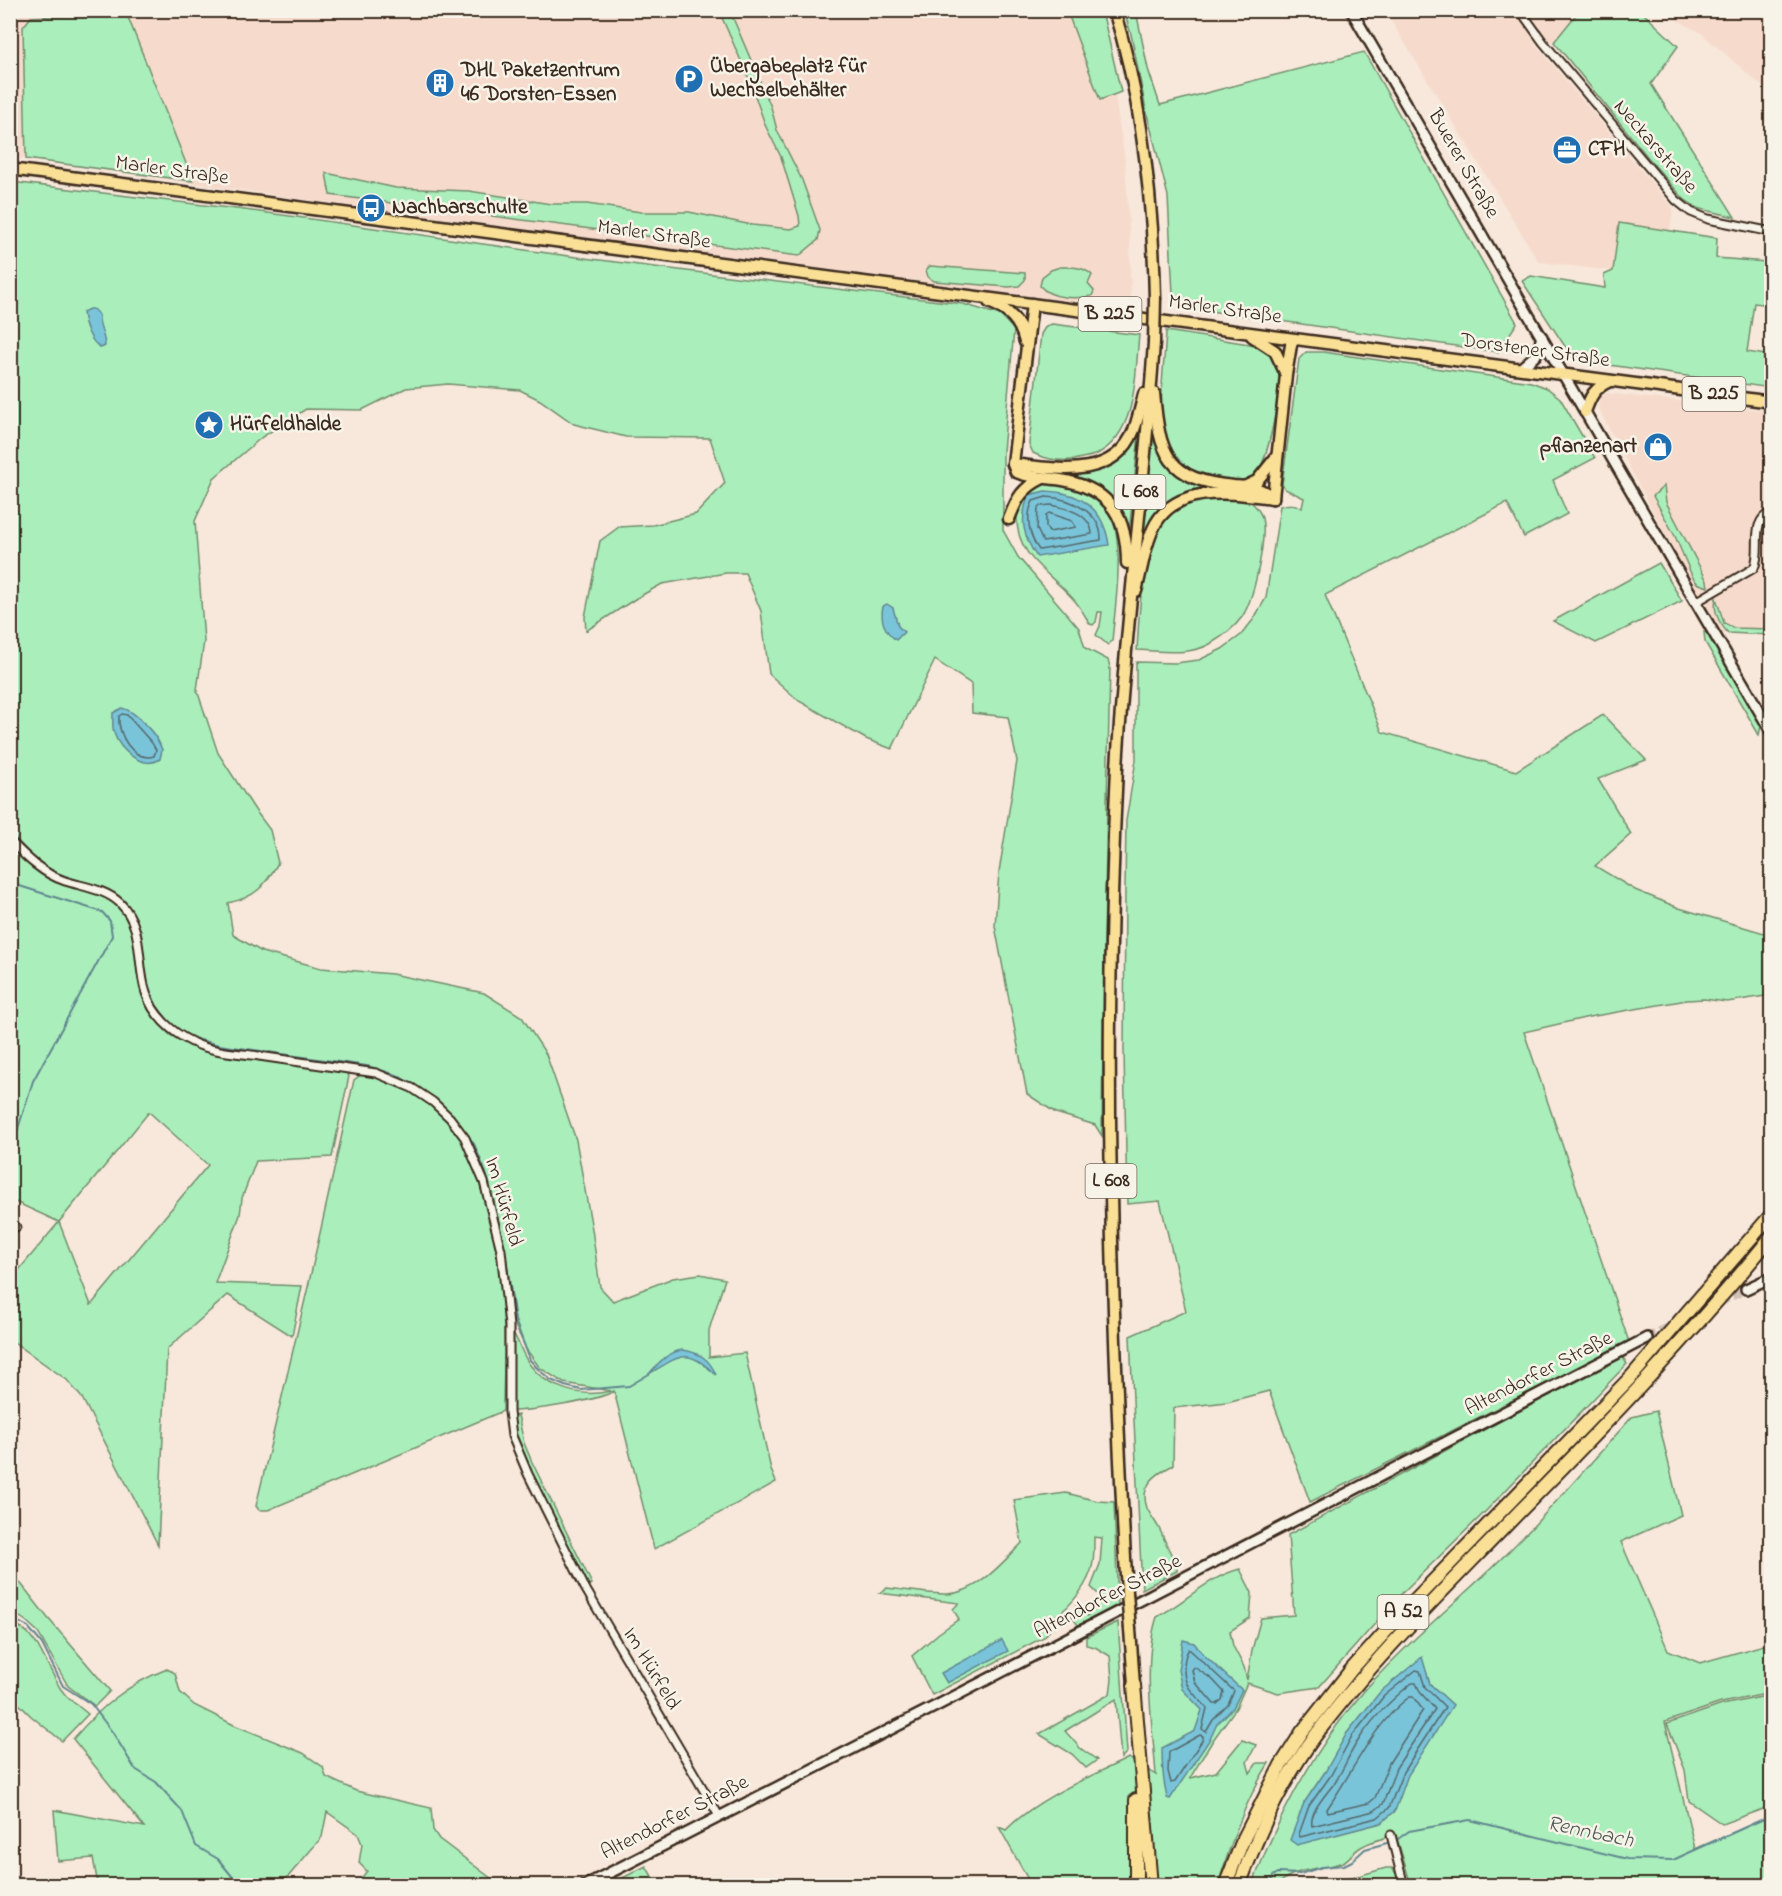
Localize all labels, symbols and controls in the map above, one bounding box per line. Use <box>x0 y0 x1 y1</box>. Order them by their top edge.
place label: Übergabeplatz für Wechselbehälter <box>710 52 867 106</box>
place label: DHL Paketzentrum 46 Dorsten-Essen <box>460 56 620 110</box>
parking icon: Übergabeplatz für Wechselbehälter <box>673 63 705 95</box>
building icon: DHL Paketzentrum 46 Dorsten-Essen <box>424 67 456 99</box>
street label: Neckarstraße <box>1606 93 1705 201</box>
street label: Buerer Straße <box>1419 103 1507 225</box>
office icon: CFH <box>1551 134 1583 166</box>
place label: CFH <box>1588 135 1625 165</box>
street label: Marler Straße <box>113 148 231 194</box>
bus stop icon: Nachbarschulte <box>355 192 387 224</box>
place label: Nachbarschulte <box>392 193 528 223</box>
street label: Marler Straße <box>595 212 713 258</box>
street label: Marler Straße <box>1166 287 1284 333</box>
road number: B 225 <box>1078 297 1142 331</box>
street label: Dorstener Straße <box>1458 326 1612 376</box>
road number: B 225 <box>1682 377 1746 411</box>
place icon: Hürfeldhalde <box>193 409 225 441</box>
place label: Hürfeldhalde <box>230 410 342 440</box>
shop icon: pflanzenart <box>1642 431 1674 463</box>
place label: pflanzenart <box>1540 432 1638 462</box>
road number: L 608 <box>1114 475 1166 509</box>
street label: Im Hürfeld <box>476 1154 530 1250</box>
road number: L 608 <box>1086 1164 1136 1198</box>
street label: Altendorfer Straße <box>1460 1324 1619 1424</box>
street label: Altendorfer Straße <box>1029 1547 1188 1647</box>
road number: A 52 <box>1378 1595 1428 1629</box>
street label: Im Hürfeld <box>615 1622 688 1716</box>
street label: Altendorfer Straße <box>596 1768 755 1868</box>
water label: Rennbach <box>1544 1808 1637 1858</box>

